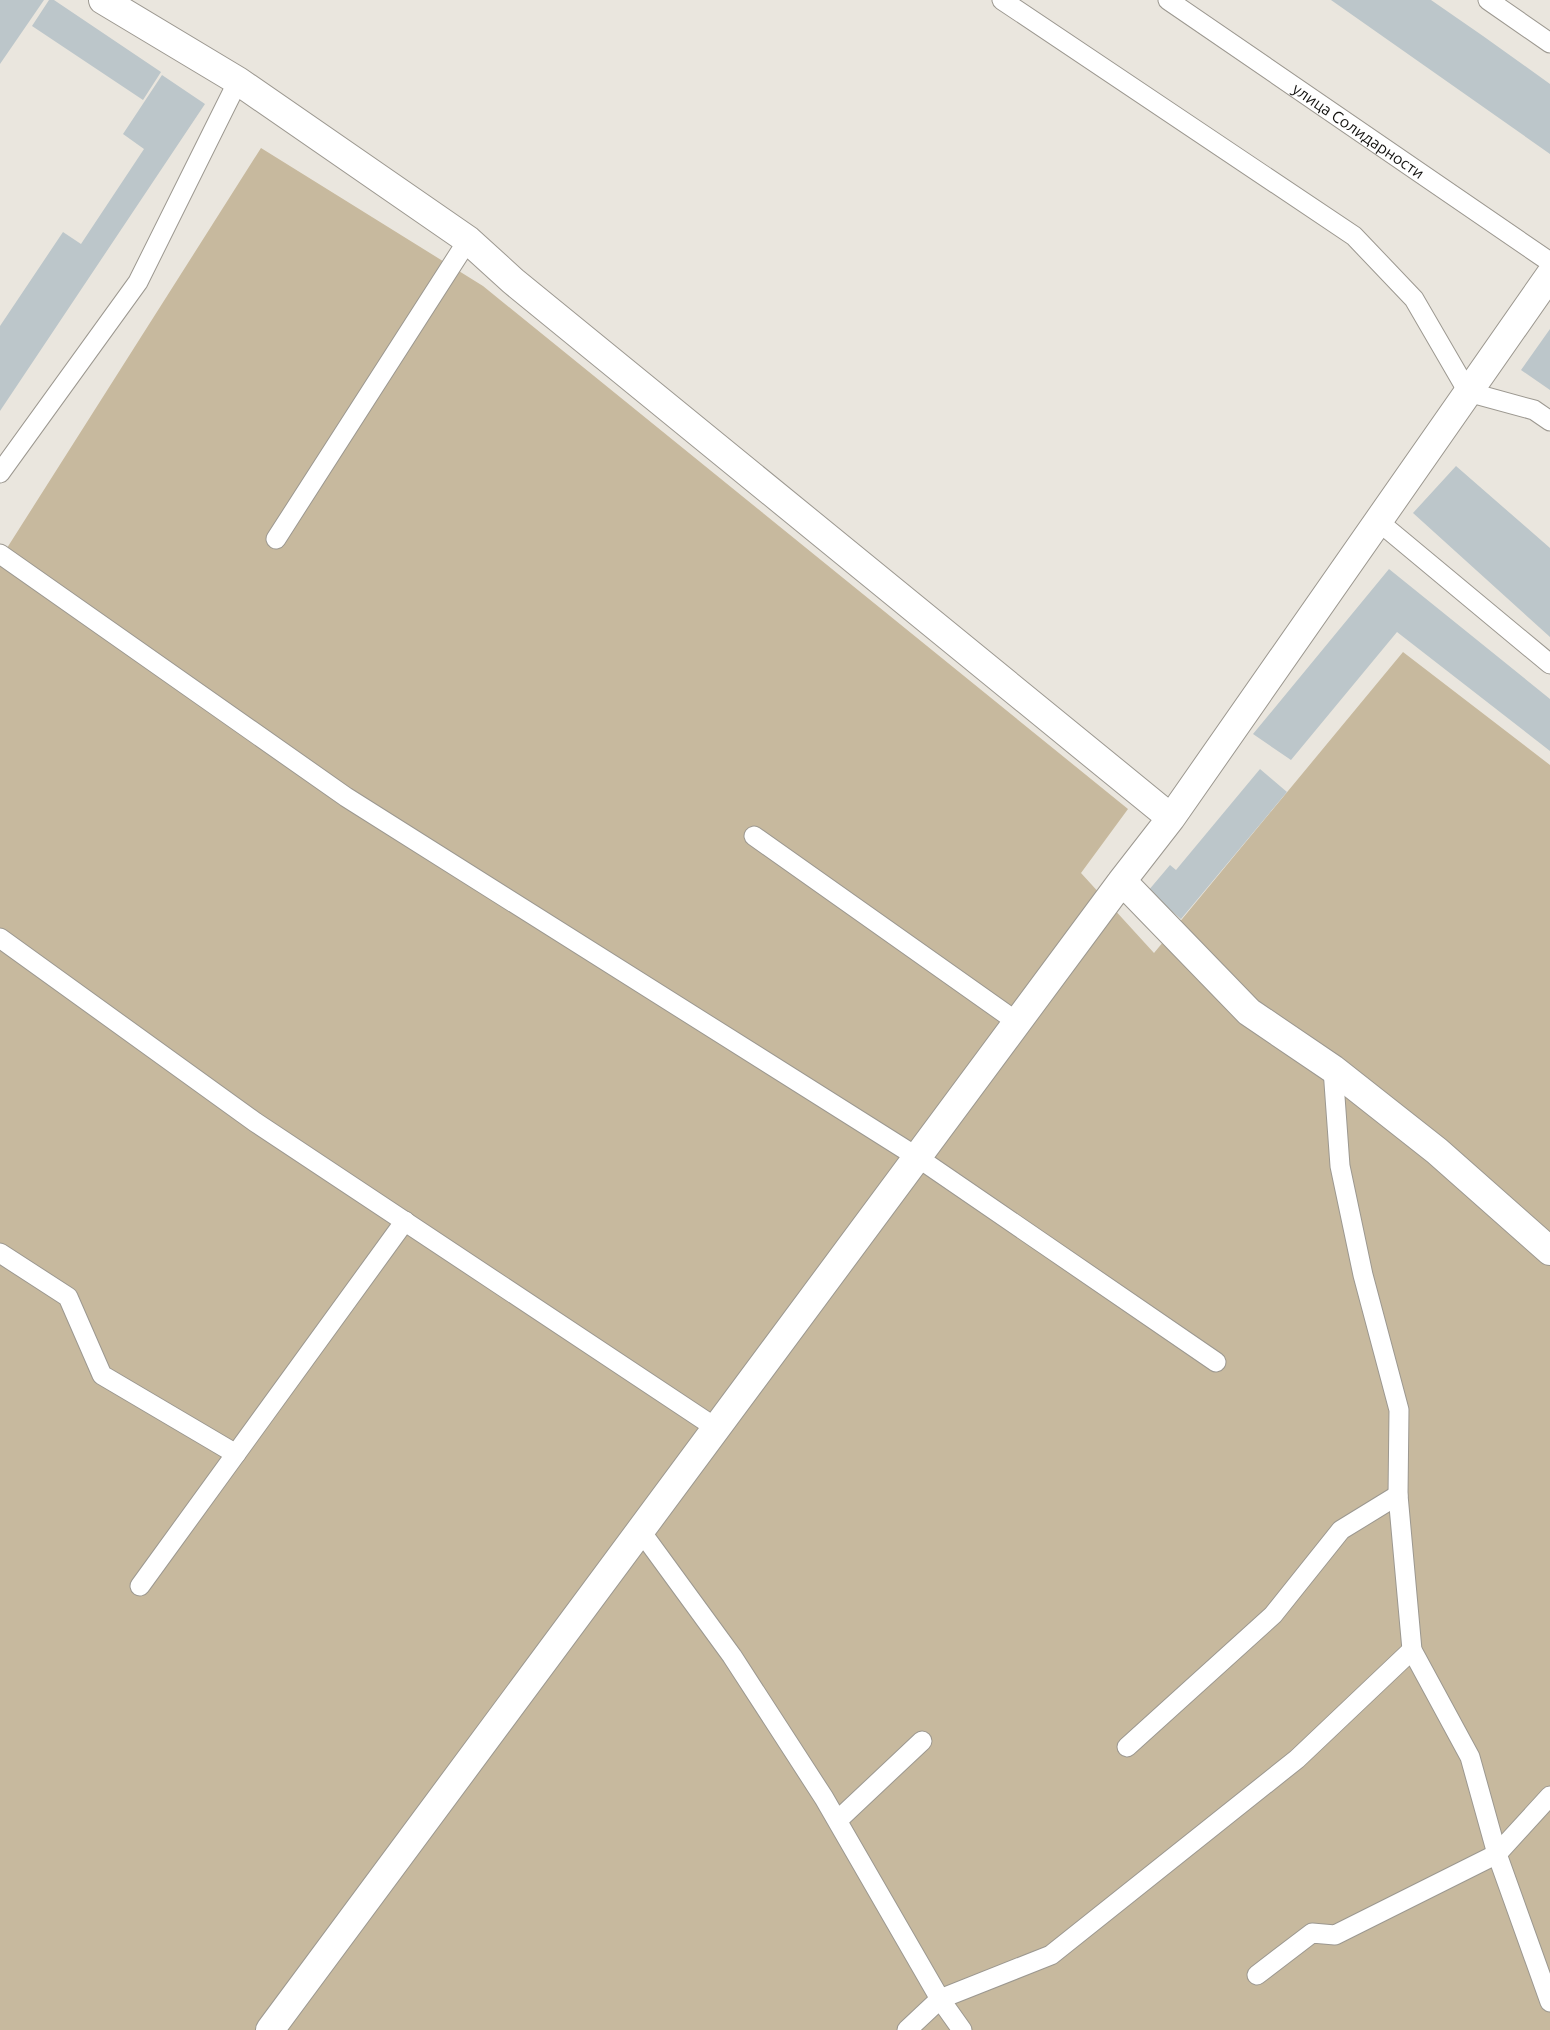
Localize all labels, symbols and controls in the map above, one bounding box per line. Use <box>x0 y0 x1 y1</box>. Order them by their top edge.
street label: улица Солидарности <box>1289 79 1428 182</box>

